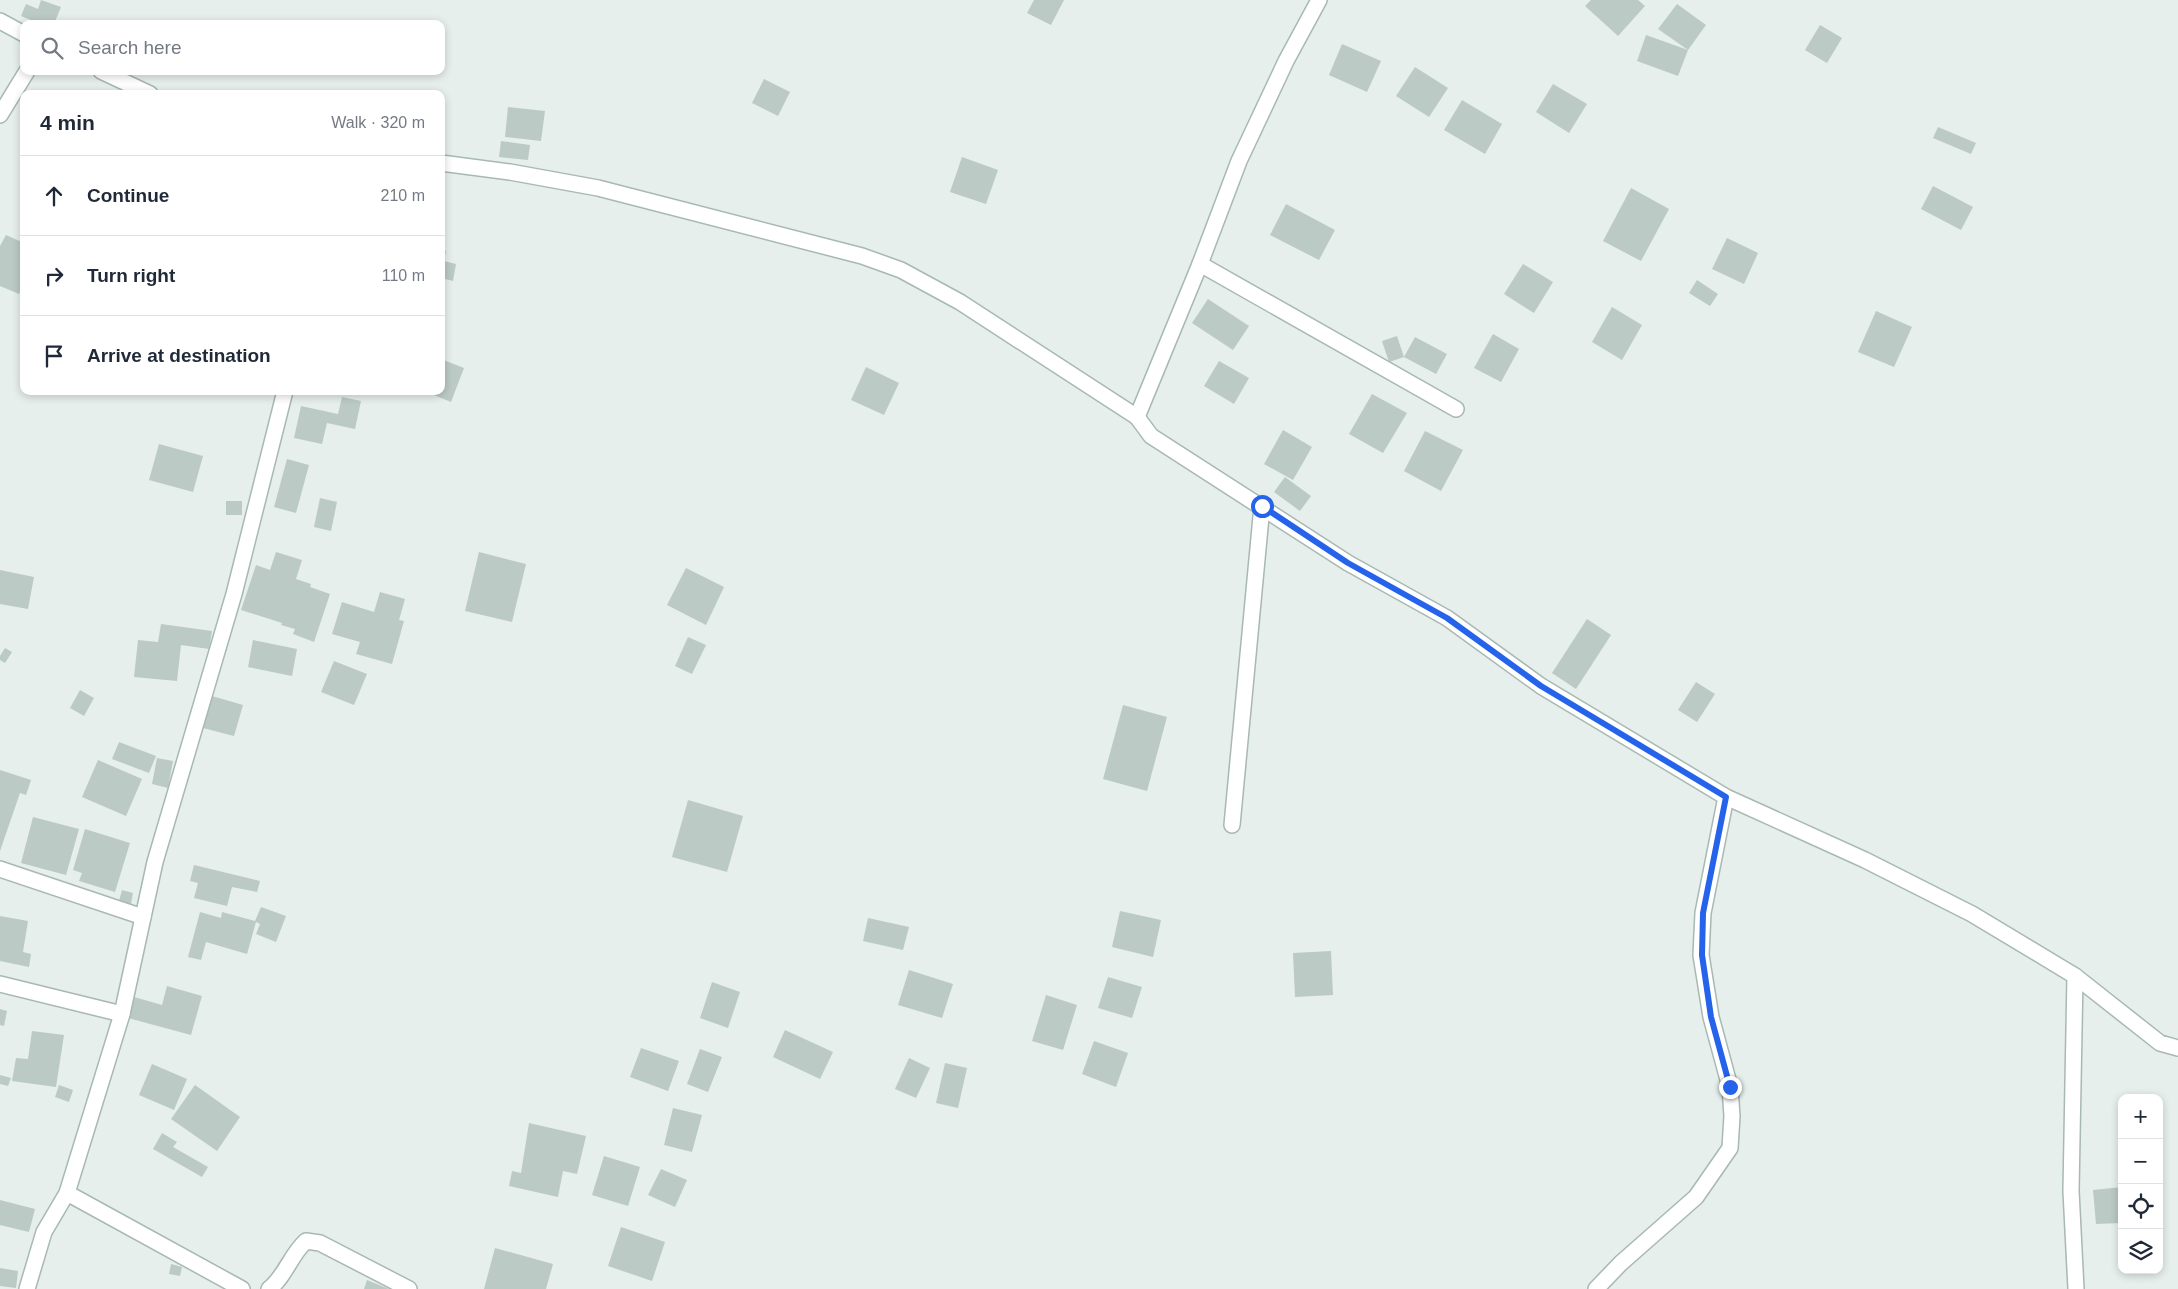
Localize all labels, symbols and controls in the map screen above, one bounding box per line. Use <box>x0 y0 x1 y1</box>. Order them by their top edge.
search box <box>20 20 445 75</box>
icon: search <box>38 34 66 62</box>
text: Search here <box>78 37 182 58</box>
text: 4 min <box>40 111 95 134</box>
text: Walk · 320 m <box>331 114 425 131</box>
icon: ahead <box>40 182 68 210</box>
text: Continue <box>87 185 169 206</box>
text: 210 m <box>381 187 425 204</box>
icon: right <box>40 262 68 290</box>
text: Turn right <box>87 265 175 286</box>
text: 110 m <box>382 267 425 284</box>
icon: arrive <box>40 342 68 370</box>
text: Arrive at destination <box>87 345 271 366</box>
route start <box>1251 495 1274 518</box>
route end <box>1719 1076 1742 1099</box>
map controls <box>2118 1094 2163 1274</box>
button: + <box>2118 1094 2163 1139</box>
button: − <box>2118 1139 2163 1184</box>
button: locate <box>2118 1184 2163 1229</box>
button: layers <box>2118 1229 2163 1274</box>

